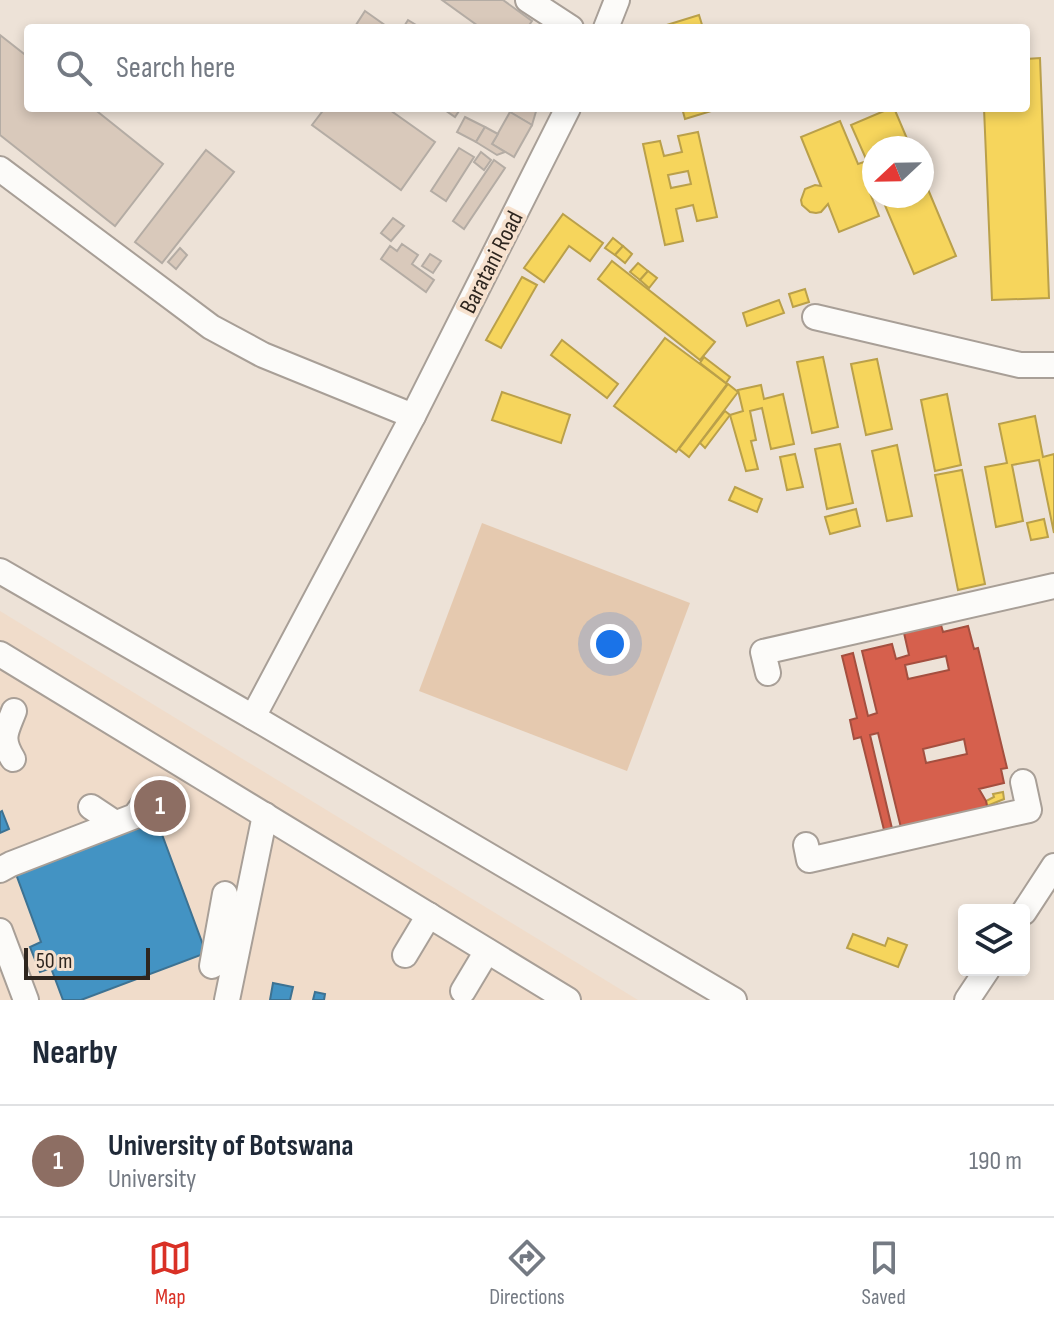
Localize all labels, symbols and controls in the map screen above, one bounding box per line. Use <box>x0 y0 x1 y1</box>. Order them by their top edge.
search box <box>24 24 1030 112</box>
icon: search <box>52 46 96 90</box>
text: Search here <box>116 50 235 86</box>
north arrow <box>862 136 934 208</box>
street label: Baratani Road <box>453 206 529 318</box>
your location <box>590 624 630 664</box>
pin: 1 <box>134 776 186 836</box>
map controls <box>958 904 1030 976</box>
button: layers <box>958 904 1030 976</box>
scale bar <box>24 944 150 980</box>
text: 50 m <box>36 948 72 975</box>
text: Nearby <box>32 1032 118 1073</box>
text: University of Botswana <box>108 1128 354 1164</box>
text: 1 <box>53 1146 63 1177</box>
text: 190 m <box>969 1146 1022 1177</box>
text: University <box>108 1164 196 1195</box>
tab: Map <box>148 1236 192 1311</box>
tab: Directions <box>489 1236 565 1311</box>
tab: Saved <box>862 1236 906 1311</box>

